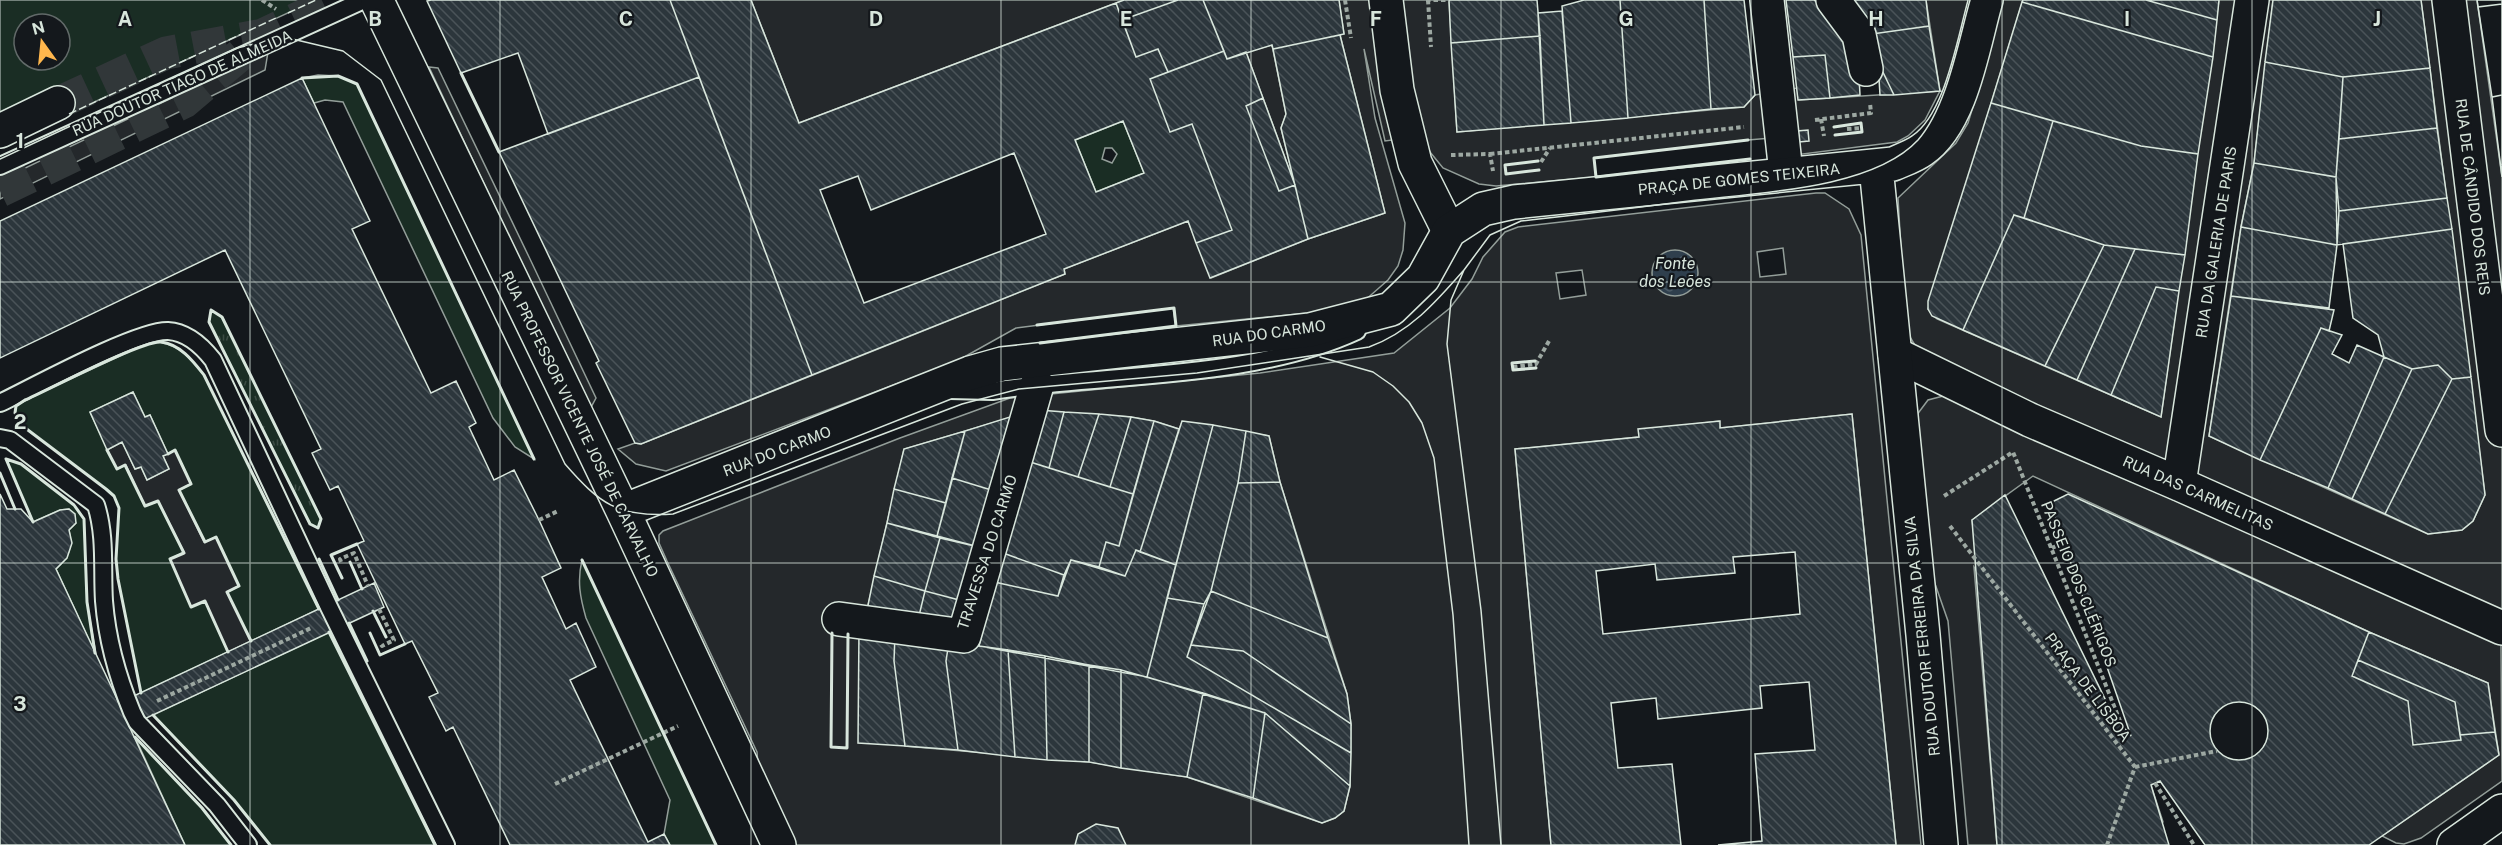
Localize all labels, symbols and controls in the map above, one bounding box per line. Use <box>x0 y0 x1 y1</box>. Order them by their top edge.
text: A <box>118 7 132 31</box>
text: B <box>368 7 382 31</box>
text: C <box>619 7 633 31</box>
text: D <box>869 7 883 31</box>
text: E <box>1120 7 1132 31</box>
text: F <box>1370 7 1382 31</box>
text: G <box>1618 7 1634 31</box>
text: H <box>1868 7 1884 31</box>
text: I <box>2124 7 2130 31</box>
text: J <box>2373 7 2381 31</box>
north arrow <box>12 12 72 72</box>
text: N <box>30 17 47 39</box>
street label: RUA DOUTOR TIAGO DE ALMEIDA <box>70 27 295 139</box>
street label: RUA DE CÂNDIDO DOS REIS <box>2452 98 2494 296</box>
text: 1 <box>16 129 24 153</box>
street label: RUA DA GALERIA DE PARIS <box>2192 145 2240 339</box>
street label: PRAÇA DE GOMES TEIXEIRA <box>1637 160 1841 198</box>
water label: Fonte dos Leões <box>1639 254 1711 291</box>
street label: RUA PROFESSOR VICENTE JOSÉ DE CARVALHO <box>498 268 662 580</box>
street label: RUA DO CARMO <box>1211 317 1327 349</box>
text: 2 <box>14 410 26 434</box>
street label: RUA DO CARMO <box>721 423 833 479</box>
street label: RUA DAS CARMELITAS <box>2120 452 2276 534</box>
street label: TRAVESSA DO CARMO <box>954 472 1020 632</box>
street label: PASSEIO DOS CLÉRIGOS <box>2038 499 2120 669</box>
street label: RUA DOUTOR FERREIRA DA SILVA <box>1901 515 1943 757</box>
street label: PRAÇA DE LISBOA <box>2042 629 2135 745</box>
text: 3 <box>13 692 27 716</box>

